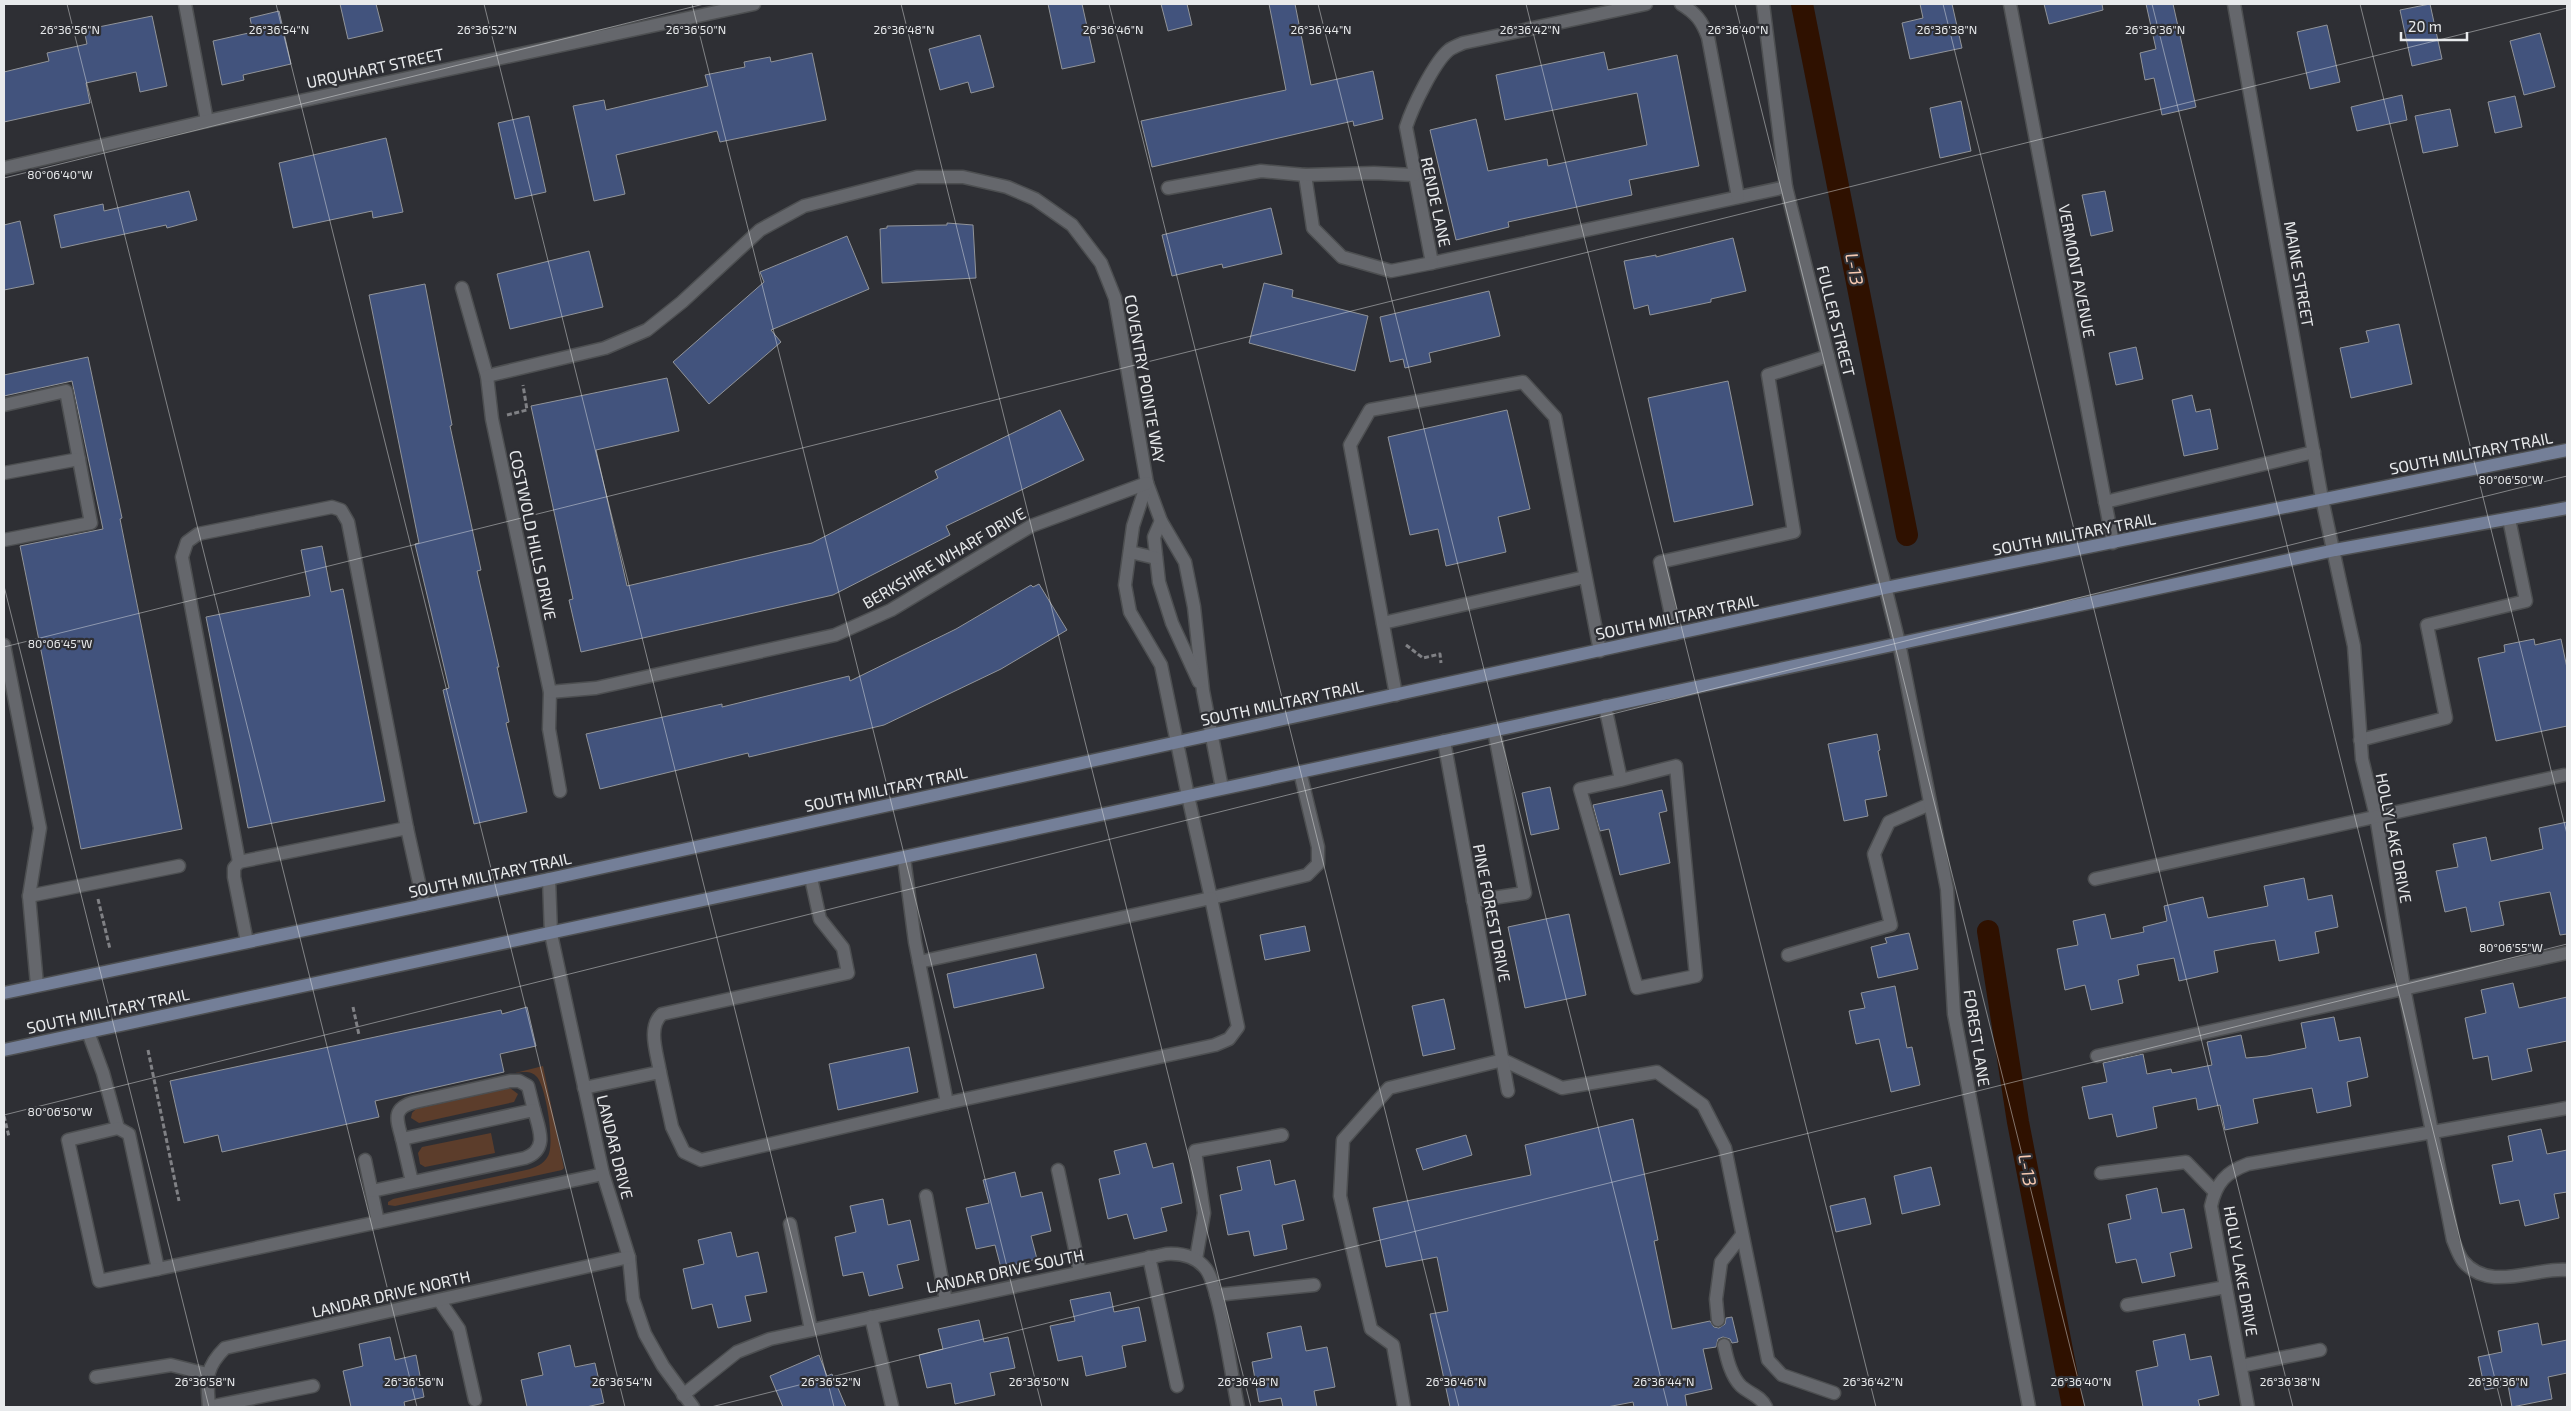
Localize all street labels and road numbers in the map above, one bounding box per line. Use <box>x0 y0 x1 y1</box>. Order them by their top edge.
street label: URQUHART STREET <box>304 44 446 92</box>
street label: RENDE LANE <box>1418 155 1455 249</box>
street label: VERMONT AVENUE <box>2055 202 2100 339</box>
street label: MAINE STREET <box>2281 219 2318 328</box>
street label: FULLER STREET <box>1814 264 1859 378</box>
street label: COVENTRY POINTE WAY <box>1121 293 1170 465</box>
street label: SOUTH MILITARY TRAIL <box>2388 427 2554 478</box>
street label: COSTWOLD HILLS DRIVE <box>506 448 561 622</box>
street label: BERKSHIRE WHARF DRIVE <box>859 503 1029 612</box>
street label: SOUTH MILITARY TRAIL <box>1991 508 2157 559</box>
street label: SOUTH MILITARY TRAIL <box>1594 590 1760 643</box>
street label: SOUTH MILITARY TRAIL <box>1199 676 1365 729</box>
street label: SOUTH MILITARY TRAIL <box>803 762 969 815</box>
street label: HOLLY LAKE DRIVE <box>2373 771 2416 905</box>
street label: PINE FOREST DRIVE <box>1470 842 1515 984</box>
street label: SOUTH MILITARY TRAIL <box>407 848 573 901</box>
street label: SOUTH MILITARY TRAIL <box>25 984 191 1037</box>
street label: FOREST LANE <box>1960 988 1995 1088</box>
street label: LANDAR DRIVE <box>593 1093 638 1201</box>
street label: HOLLY LAKE DRIVE <box>2221 1204 2262 1338</box>
street label: LANDAR DRIVE SOUTH <box>924 1245 1085 1297</box>
street label: LANDAR DRIVE NORTH <box>310 1266 472 1321</box>

